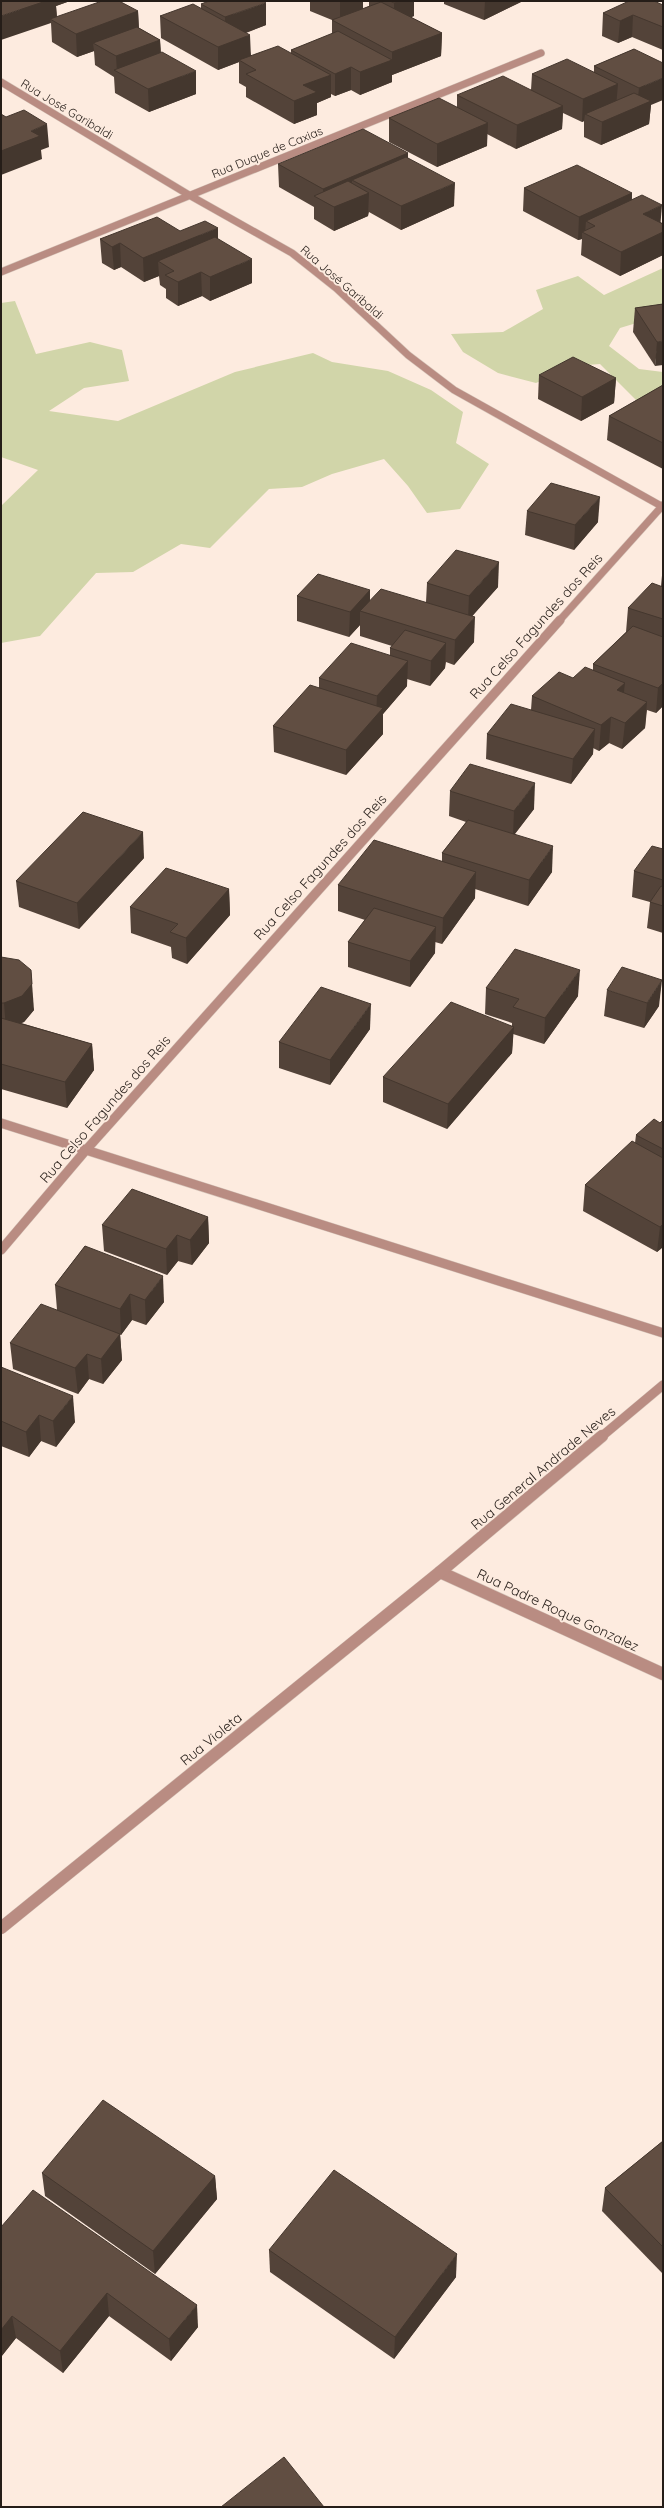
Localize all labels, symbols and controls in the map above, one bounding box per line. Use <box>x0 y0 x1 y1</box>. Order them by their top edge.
street label: Rua José Garibaldi <box>18 76 116 142</box>
street label: Rua Duque de Caxias <box>209 123 325 181</box>
street label: Rua José Garibaldi <box>297 242 387 322</box>
street label: Rua Celso Fagundes dos Reis <box>466 549 606 703</box>
street label: Rua Celso Fagundes dos Reis <box>250 790 390 944</box>
street label: Rua Celso Fagundes dos Reis <box>36 1031 174 1187</box>
street label: Rua General Andrade Neves <box>467 1402 619 1534</box>
street label: Rua Padre Roque Gonzalez <box>474 1565 642 1656</box>
street label: Rua Violeta <box>176 1709 246 1769</box>

